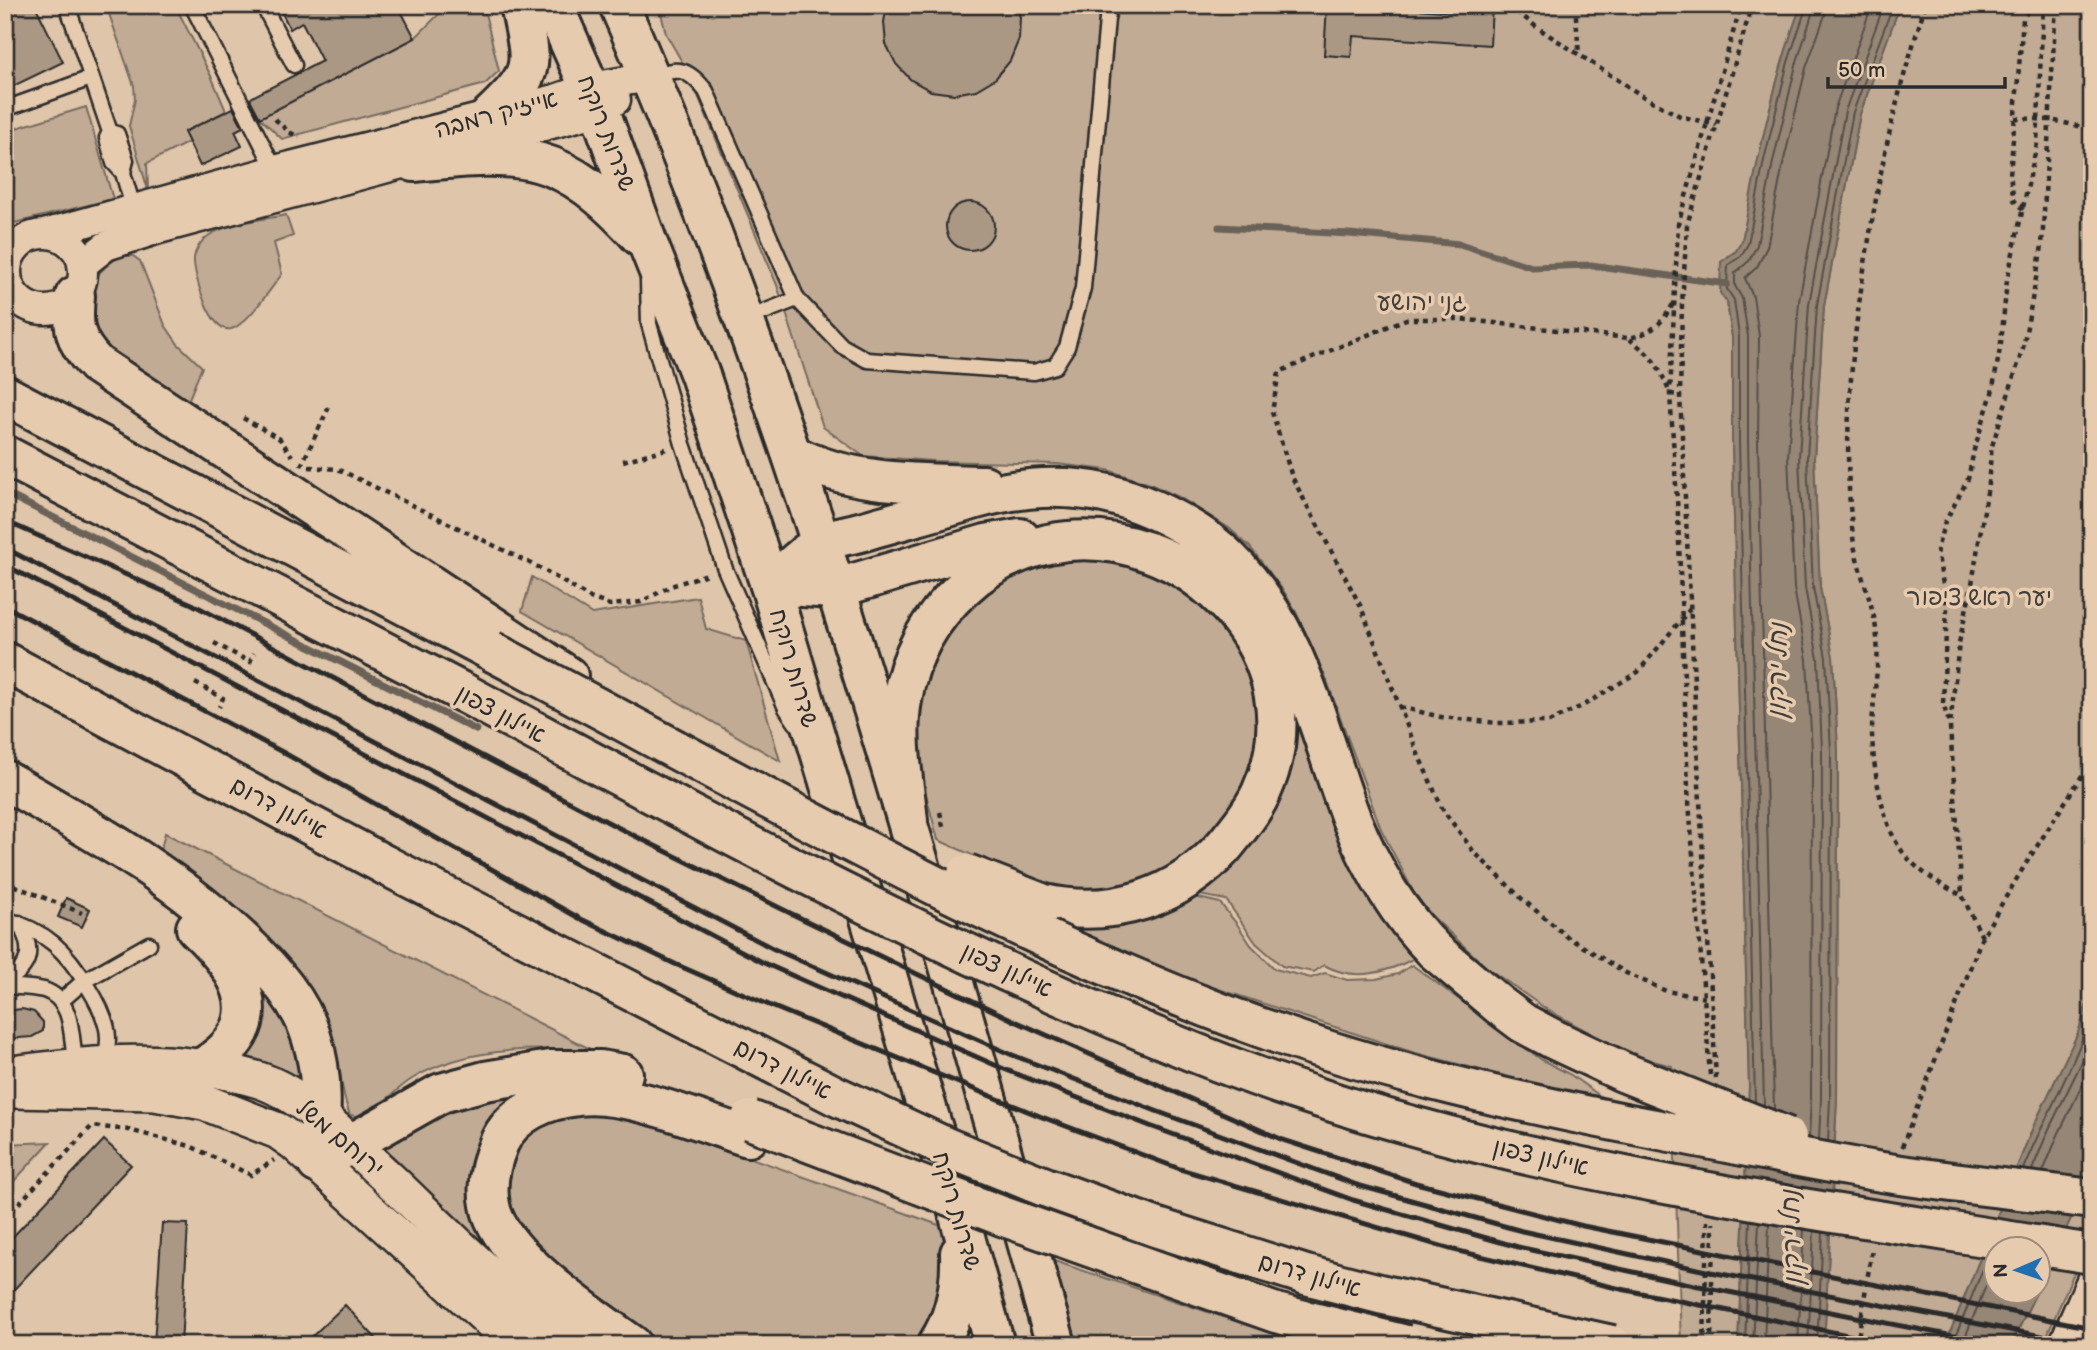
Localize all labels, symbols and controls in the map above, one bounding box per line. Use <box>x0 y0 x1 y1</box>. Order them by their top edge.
scale bar <box>1828 46 2004 90</box>
text: 50 m <box>1838 58 1885 83</box>
street label: שדרות רוקח <box>571 71 642 196</box>
street label: אייזיק רמבה <box>431 84 561 145</box>
park label: גני יהושע <box>1377 288 1467 317</box>
park label: יער ראש ציפור <box>1906 583 2052 612</box>
street label: שדרות רוקח <box>763 605 824 731</box>
water label: נחל ירקון <box>1762 622 1795 719</box>
street label: איילון צפון <box>451 679 551 750</box>
street label: איילון דרום <box>225 771 332 846</box>
street label: איילון צפון <box>957 937 1057 1004</box>
street label: איילון דרום <box>729 1033 836 1106</box>
street label: ירוחם משל <box>290 1093 389 1183</box>
street label: איילון צפון <box>1490 1132 1592 1183</box>
street label: שדרות רוקח <box>926 1148 987 1274</box>
water label: נחל ירקון <box>1775 1188 1810 1286</box>
north arrow <box>1982 1234 2052 1304</box>
street label: איילון דרום <box>1255 1247 1365 1304</box>
text: N <box>1990 1263 2013 1278</box>

